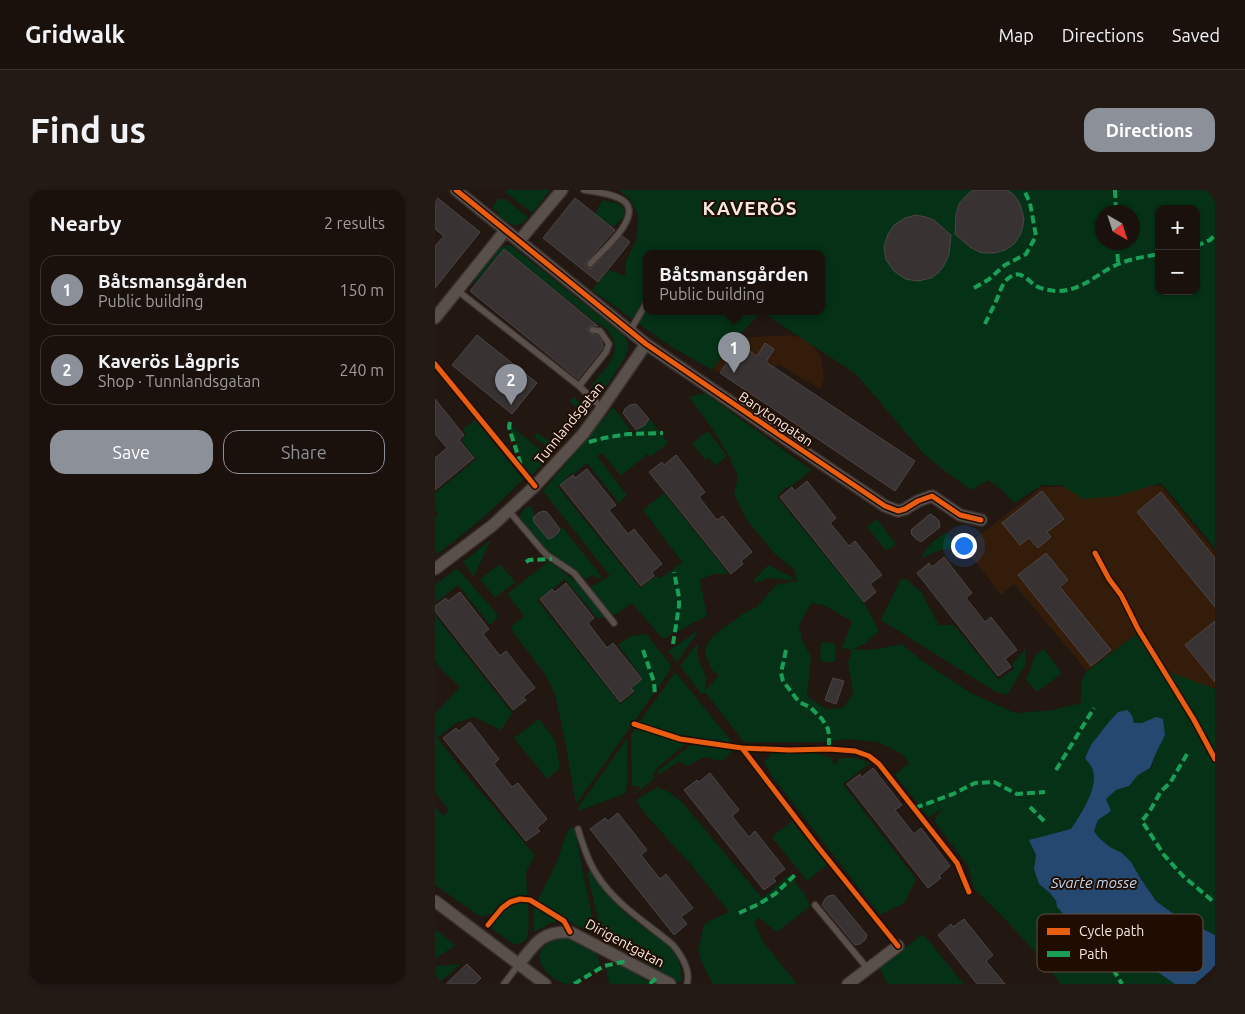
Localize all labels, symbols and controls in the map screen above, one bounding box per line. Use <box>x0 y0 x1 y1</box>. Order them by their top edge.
text: Gridwalk <box>25 21 125 48</box>
text: Map <box>998 25 1034 45</box>
text: Directions <box>1062 25 1144 45</box>
text: Saved <box>1172 25 1220 45</box>
button: Directions <box>1084 108 1215 152</box>
text: Find us <box>30 110 146 150</box>
district label: KAVERÖS <box>703 197 797 219</box>
north arrow <box>1095 205 1140 250</box>
map controls <box>1155 205 1200 295</box>
button: + <box>1155 205 1200 250</box>
text: Nearby <box>50 211 121 235</box>
text: 2 results <box>324 214 385 232</box>
popup <box>643 250 825 315</box>
button: − <box>1155 250 1200 295</box>
text: Båtsmansgården <box>659 263 809 285</box>
text: Båtsmansgården <box>98 270 247 292</box>
text: 1 <box>62 281 72 299</box>
text: 150 m <box>339 281 384 299</box>
text: Public building <box>659 285 765 303</box>
text: Public building <box>98 292 203 310</box>
pin: 1 <box>718 332 750 373</box>
text: Kaverös Lågpris <box>98 350 240 372</box>
text: 2 <box>62 361 72 379</box>
text: 240 m <box>339 361 384 379</box>
pin: 2 <box>495 364 527 405</box>
text: Shop · Tunnlandsgatan <box>98 372 260 390</box>
street label: Tunnlandsgatan <box>531 379 607 467</box>
street label: Barytongatan <box>736 388 816 450</box>
button: Save <box>50 430 213 474</box>
button: Share <box>223 430 385 474</box>
your location <box>951 533 977 559</box>
water label: Svarte mosse <box>1050 874 1137 891</box>
legend <box>1037 914 1203 972</box>
street label: Dirigentgatan <box>583 915 667 971</box>
text: Cycle path <box>1079 923 1144 939</box>
text: Path <box>1079 946 1108 962</box>

